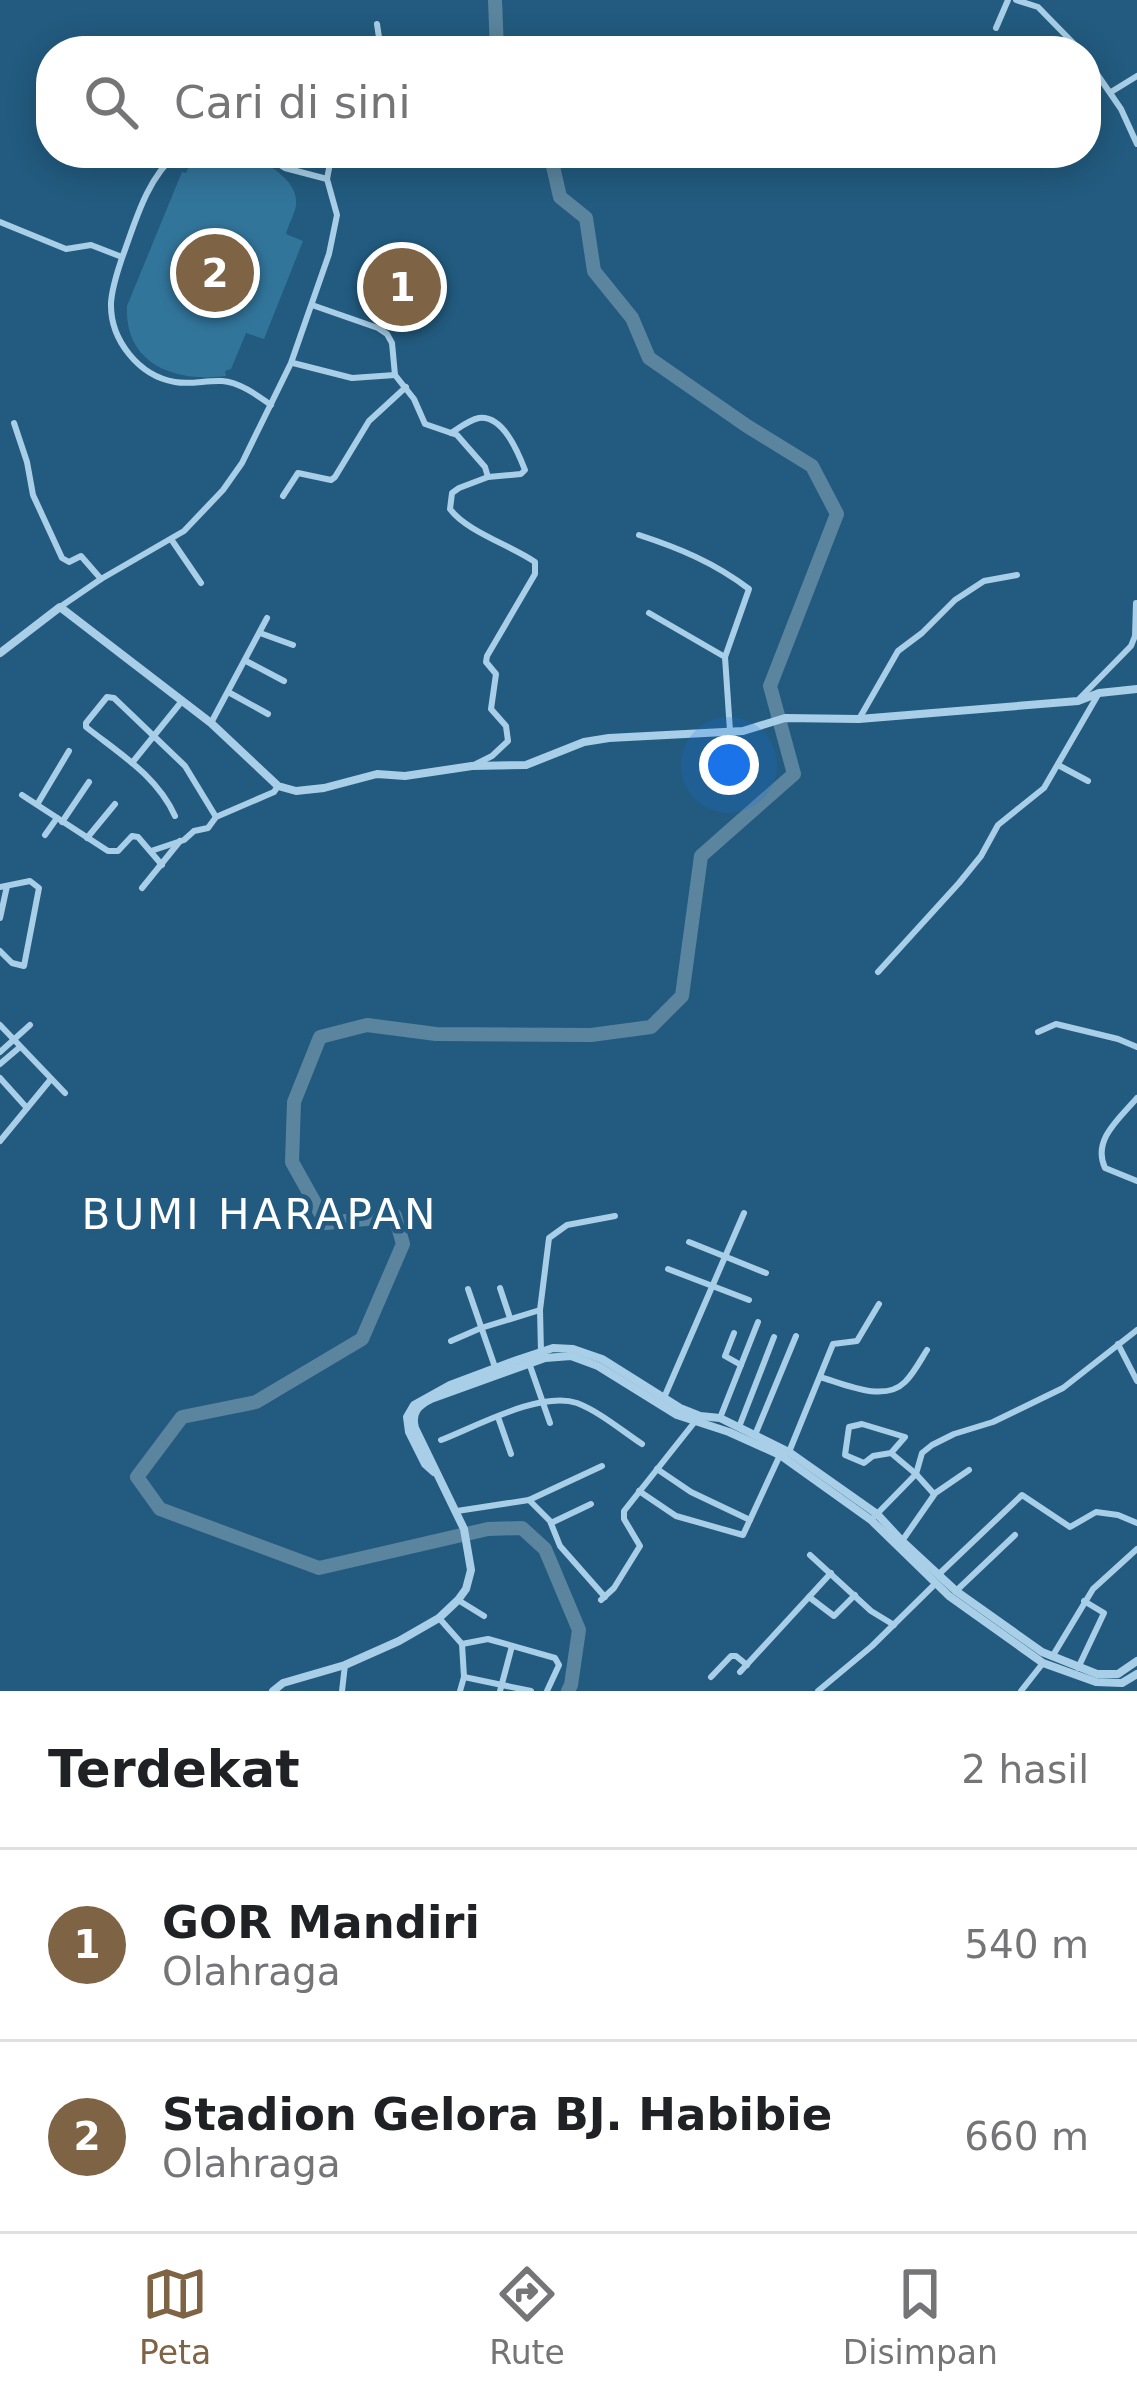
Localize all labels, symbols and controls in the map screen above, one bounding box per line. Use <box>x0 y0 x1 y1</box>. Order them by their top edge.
search box <box>36 36 1101 168</box>
icon: search <box>78 69 144 135</box>
text: Cari di sini <box>174 76 411 129</box>
pin: 2 <box>176 228 254 318</box>
pin: 1 <box>363 242 441 332</box>
your location <box>699 735 759 795</box>
district label: BUMI HARAPAN <box>82 1190 438 1239</box>
text: Terdekat <box>48 1740 300 1799</box>
text: 2 hasil <box>961 1747 1089 1792</box>
text: GOR Mandiri <box>162 1896 480 1949</box>
text: 1 <box>73 1922 101 1967</box>
text: 540 m <box>964 1922 1089 1967</box>
text: Olahraga <box>162 1949 341 1994</box>
text: Stadion Gelora BJ. Habibie <box>162 2088 832 2141</box>
text: 2 <box>73 2114 101 2159</box>
text: 660 m <box>964 2114 1089 2159</box>
text: Olahraga <box>162 2141 341 2186</box>
tab: Peta <box>139 2261 211 2372</box>
tab: Rute <box>489 2261 565 2372</box>
tab: Disimpan <box>843 2261 998 2372</box>

